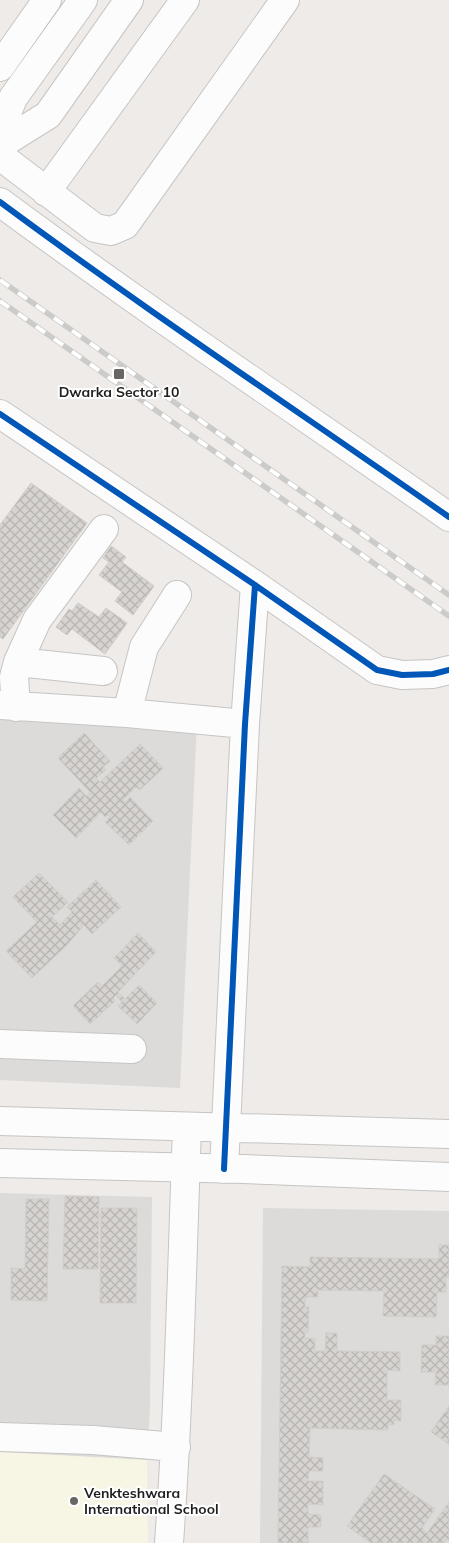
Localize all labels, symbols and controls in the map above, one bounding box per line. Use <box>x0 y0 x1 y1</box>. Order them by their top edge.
marker: Dwarka Sector 10 <box>112 367 126 381</box>
place label: Dwarka Sector 10 <box>59 383 179 401</box>
place label: Venkteshwara International School <box>83 1484 219 1518</box>
marker: Venkteshwara International School <box>68 1495 80 1507</box>

